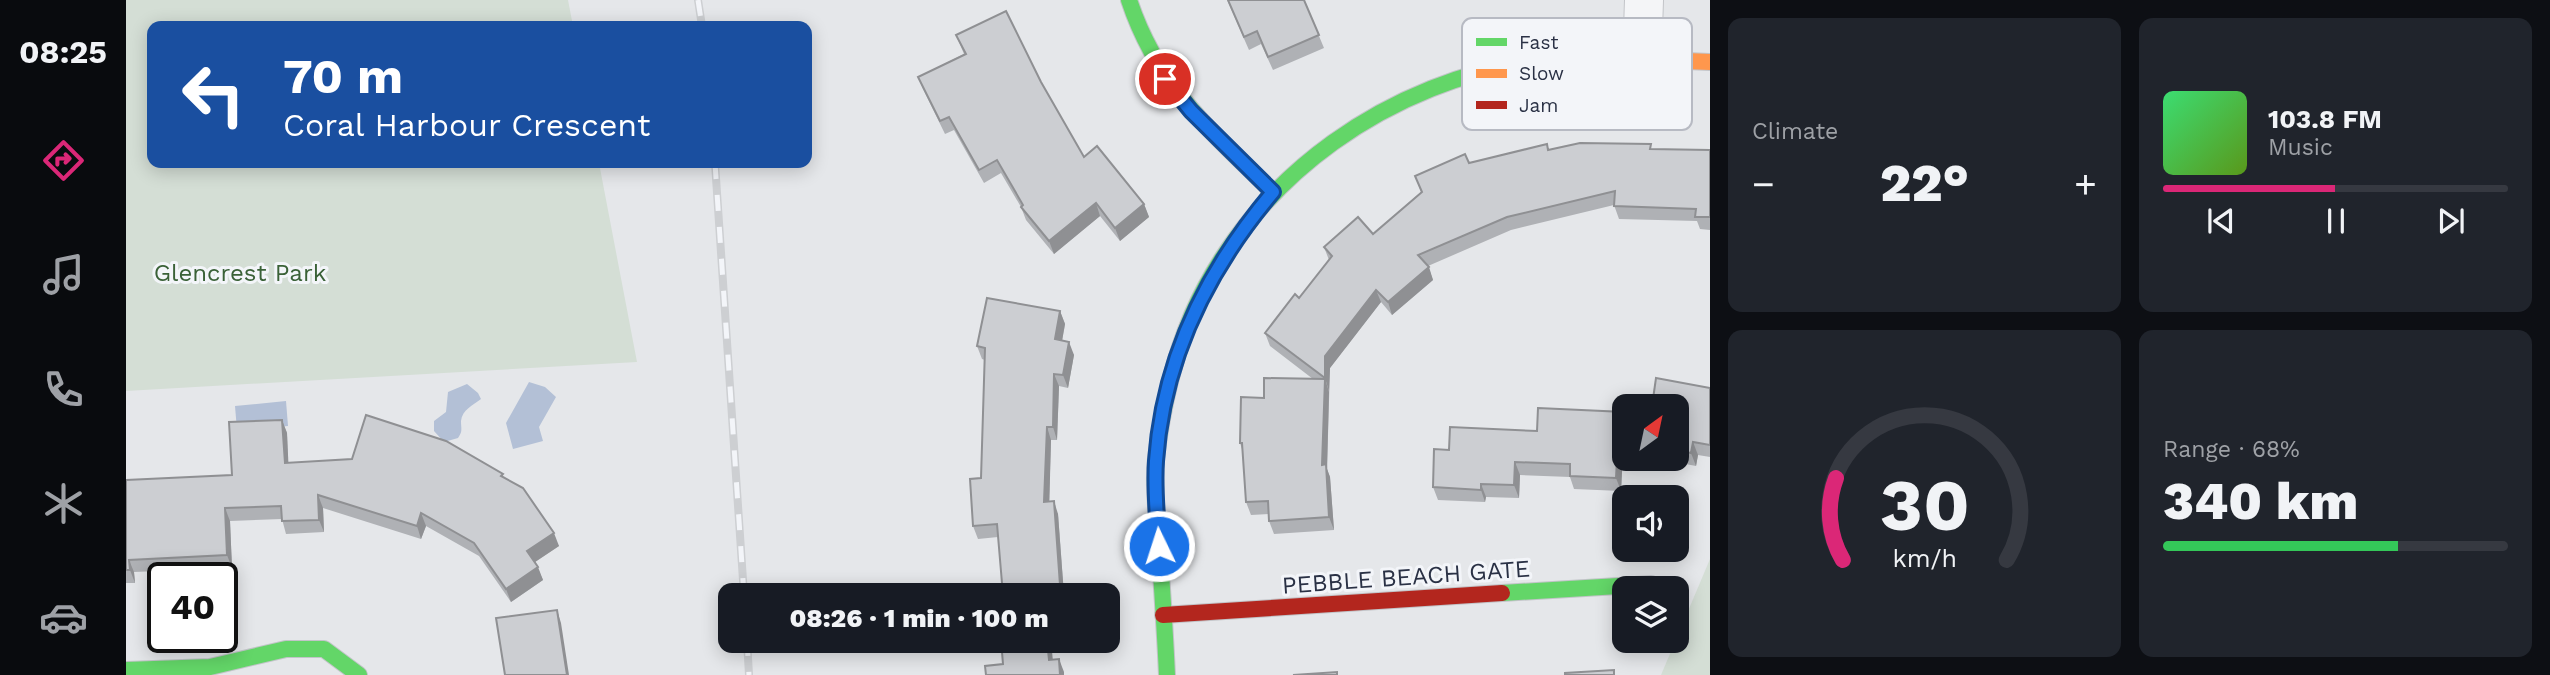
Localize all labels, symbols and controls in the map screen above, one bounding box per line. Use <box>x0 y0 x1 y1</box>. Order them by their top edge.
legend <box>1462 18 1692 130</box>
text: Fast <box>1519 31 1558 54</box>
text: 08:25 <box>19 33 107 71</box>
text: 70 m <box>283 47 403 105</box>
icon: left <box>168 49 259 140</box>
pin <box>1135 49 1195 109</box>
icon: arrive <box>1146 60 1184 98</box>
text: Slow <box>1519 62 1564 85</box>
text: Jam <box>1519 94 1558 117</box>
text: 103.8 FM <box>2268 104 2382 134</box>
text: Coral Harbour Crescent <box>283 106 650 144</box>
text: Climate <box>1752 118 1838 145</box>
text: Music <box>2268 134 2333 161</box>
icon: directions <box>39 136 88 185</box>
text: 22° <box>1880 153 1969 214</box>
text: − <box>1752 162 1775 206</box>
text: + <box>2074 162 2097 206</box>
icon: previous <box>2202 202 2240 240</box>
icon: pause <box>2317 202 2355 240</box>
icon: next <box>2432 202 2470 240</box>
icon: music <box>39 250 88 299</box>
park label: Glencrest Park <box>154 259 327 287</box>
icon: phone <box>39 365 88 414</box>
north arrow <box>1612 394 1689 471</box>
map controls <box>1612 394 1689 653</box>
text: Range · 68% <box>2163 436 2300 463</box>
text: 30 <box>1879 462 1970 548</box>
text: 340 km <box>2163 471 2358 532</box>
icon: climate <box>39 479 88 528</box>
button: sound <box>1612 485 1689 562</box>
position arrow <box>1122 509 1196 583</box>
text: km/h <box>1892 543 1957 572</box>
street label: PEBBLE BEACH GATE <box>1281 554 1531 600</box>
speed limit sign: 40 <box>147 562 238 653</box>
button: layers <box>1612 576 1689 653</box>
icon: car <box>39 593 88 642</box>
text: 08:26 · 1 min · 100 m <box>789 603 1049 633</box>

